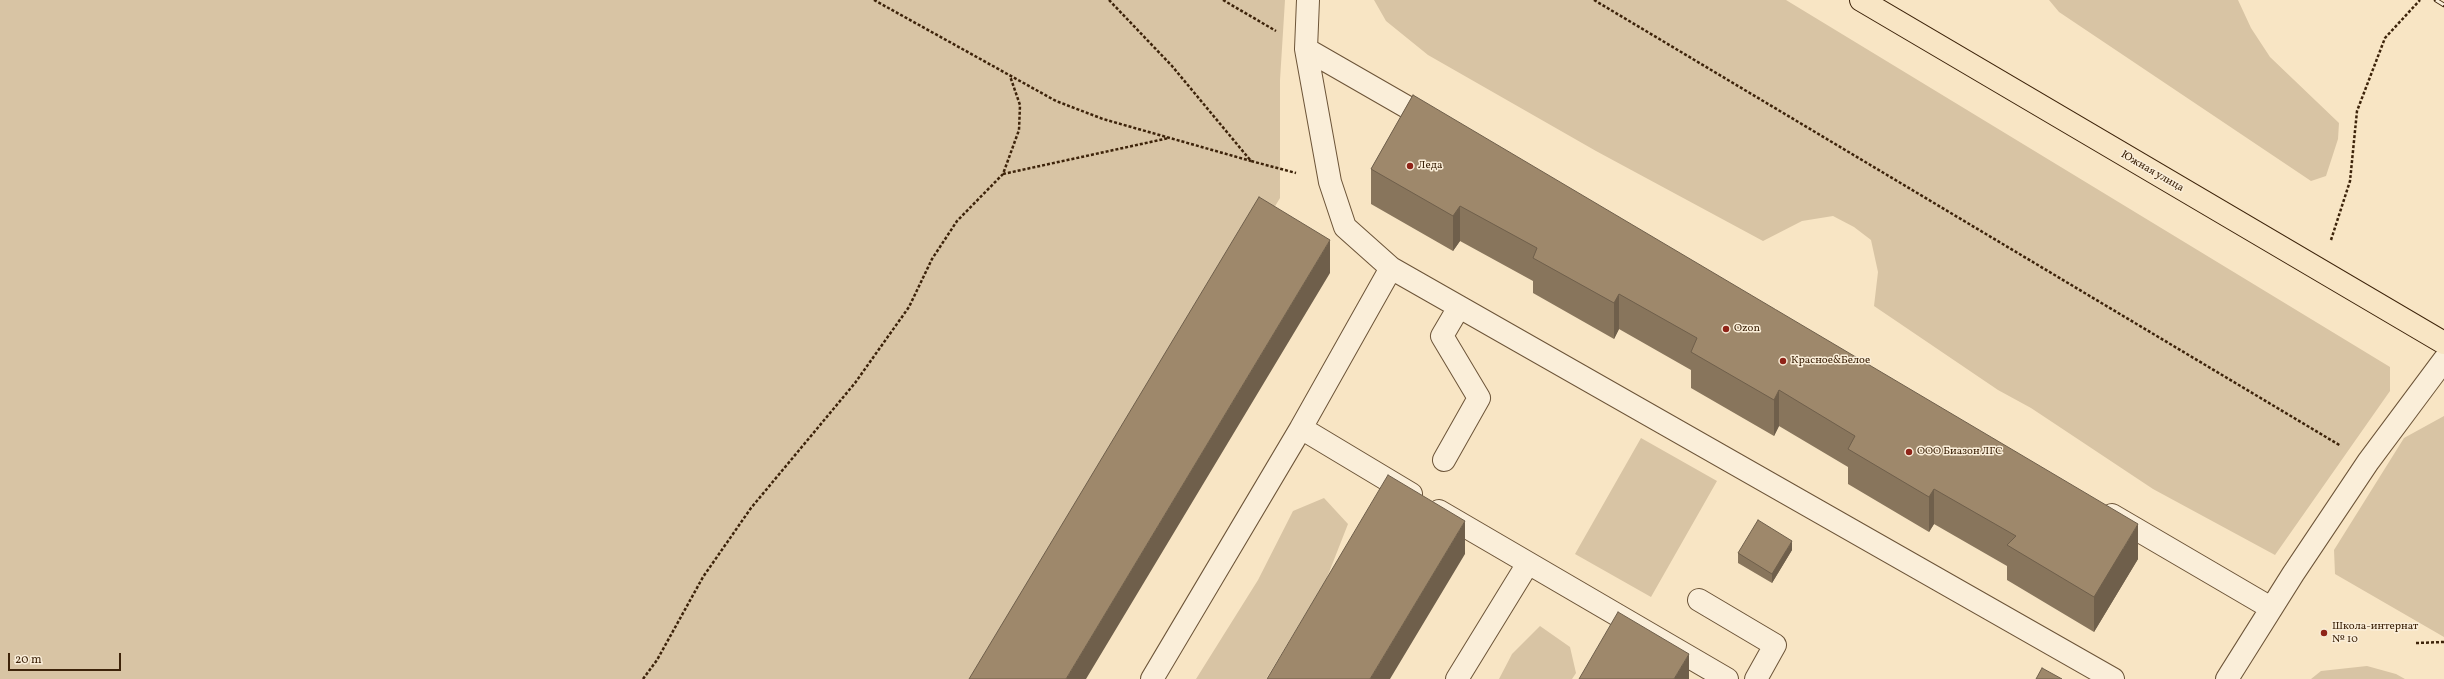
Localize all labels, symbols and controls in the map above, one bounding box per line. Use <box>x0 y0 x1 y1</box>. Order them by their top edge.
street label: Южная улица <box>2118 149 2186 195</box>
place label: Леда <box>1418 159 1442 173</box>
marker: Леда <box>1405 161 1415 171</box>
place label: Ozon <box>1734 322 1760 336</box>
marker: Ozon <box>1721 324 1731 334</box>
place label: Красное&Белое <box>1791 354 1870 368</box>
marker: Красное&Белое <box>1778 356 1788 366</box>
place label: ООО Биазон ЛГС <box>1917 445 2002 459</box>
marker: ООО Биазон ЛГС <box>1904 447 1914 457</box>
place label: Школа-интернат № 10 <box>2332 620 2418 646</box>
marker: Школа-интернат № 10 <box>2319 628 2329 638</box>
scale bar <box>10 645 123 671</box>
text: 20 m <box>15 652 42 668</box>

